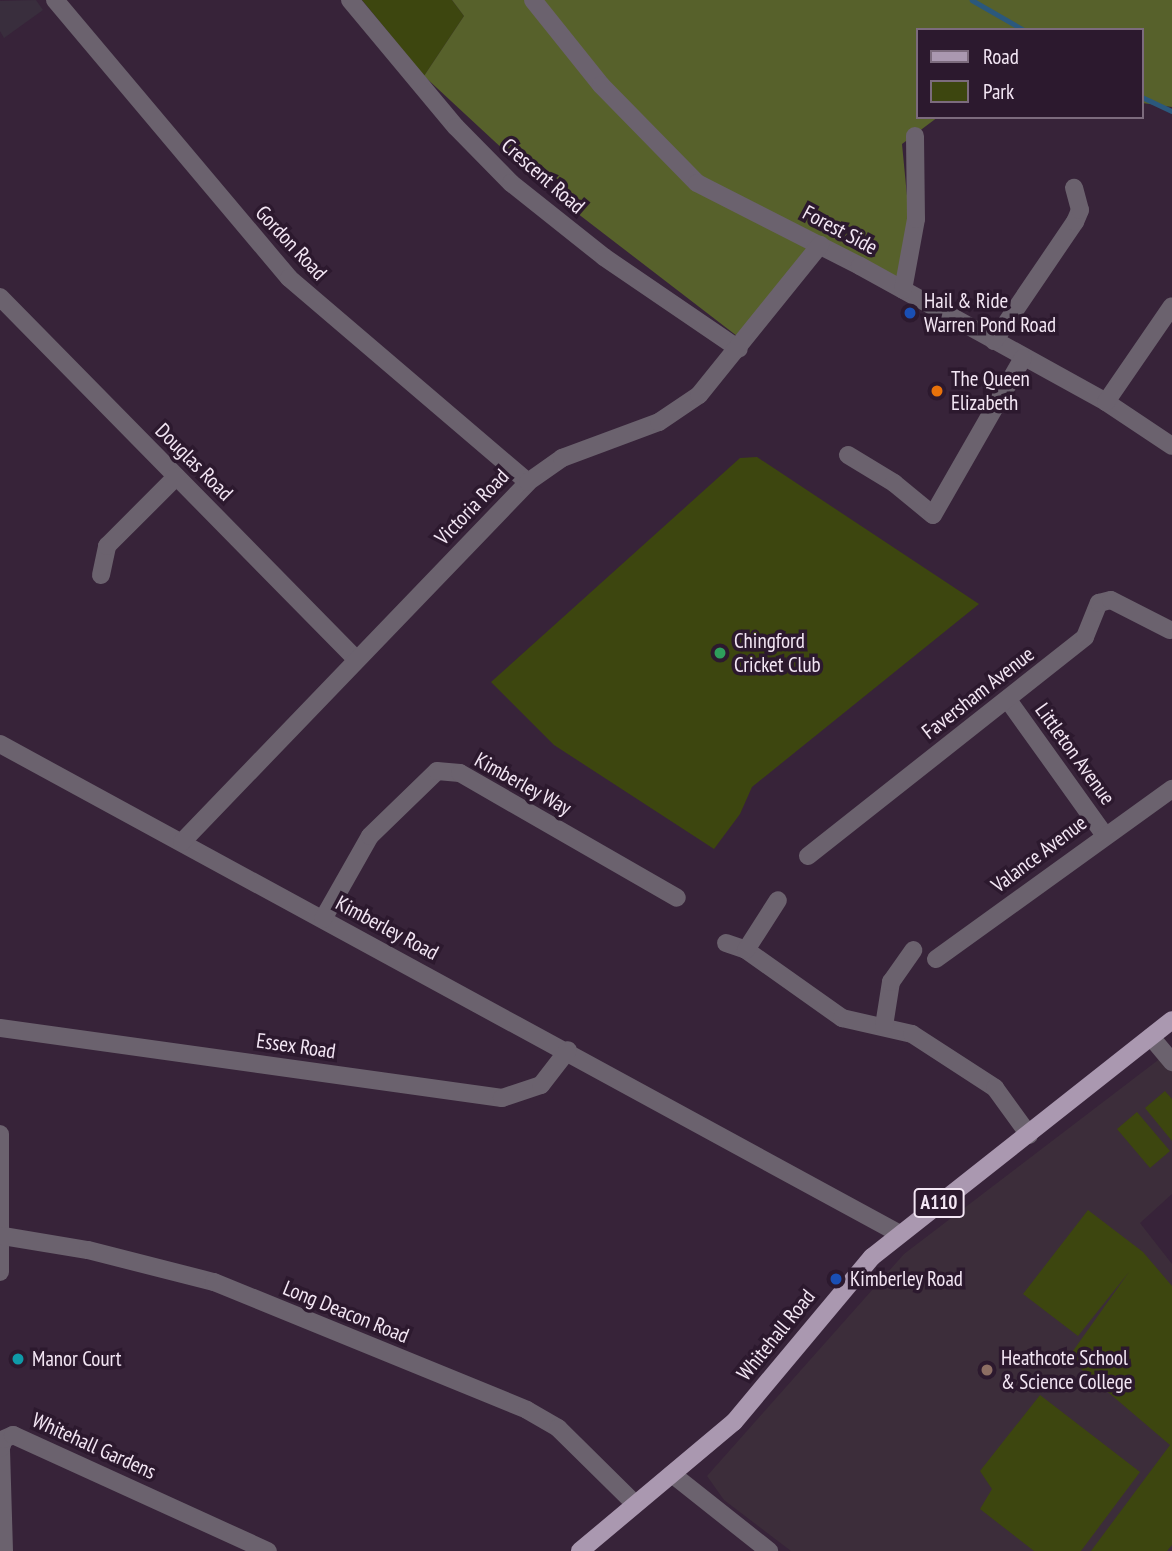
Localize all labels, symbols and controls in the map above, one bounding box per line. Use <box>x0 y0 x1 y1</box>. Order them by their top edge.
legend <box>916 28 1144 119</box>
text: Road <box>983 43 1019 70</box>
text: Park <box>983 78 1014 105</box>
street label: Crescent Road <box>496 133 590 219</box>
street label: Gordon Road <box>250 200 332 286</box>
street label: Forest Side <box>798 200 882 260</box>
place label: Hail & Ride Warren Pond Road <box>924 288 1056 338</box>
marker: Hail & Ride Warren Pond Road <box>902 305 918 321</box>
place label: The Queen Elizabeth <box>951 366 1030 416</box>
marker: The Queen Elizabeth <box>929 383 945 399</box>
street label: Douglas Road <box>150 418 238 506</box>
street label: Victoria Road <box>430 464 514 550</box>
place label: Chingford Cricket Club <box>734 628 821 678</box>
street label: Faversham Avenue <box>917 641 1039 745</box>
marker: Chingford Cricket Club <box>712 645 728 661</box>
street label: Littleton Avenue <box>1030 698 1120 810</box>
street label: Kimberley Way <box>470 747 576 821</box>
street label: Valance Avenue <box>986 810 1092 898</box>
street label: Kimberley Road <box>331 890 443 966</box>
street label: Essex Road <box>254 1028 338 1064</box>
road number: A110 <box>913 1188 965 1218</box>
place label: Kimberley Road <box>850 1266 964 1292</box>
marker: Kimberley Road <box>828 1271 844 1287</box>
street label: Long Deacon Road <box>279 1275 413 1349</box>
street label: Whitehall Road <box>732 1284 820 1386</box>
place label: Heathcote School & Science College <box>1001 1345 1133 1395</box>
place label: Manor Court <box>32 1346 122 1372</box>
marker: Manor Court <box>10 1351 26 1367</box>
marker: Heathcote School & Science College <box>979 1362 995 1378</box>
street label: Whitehall Gardens <box>28 1408 160 1484</box>

